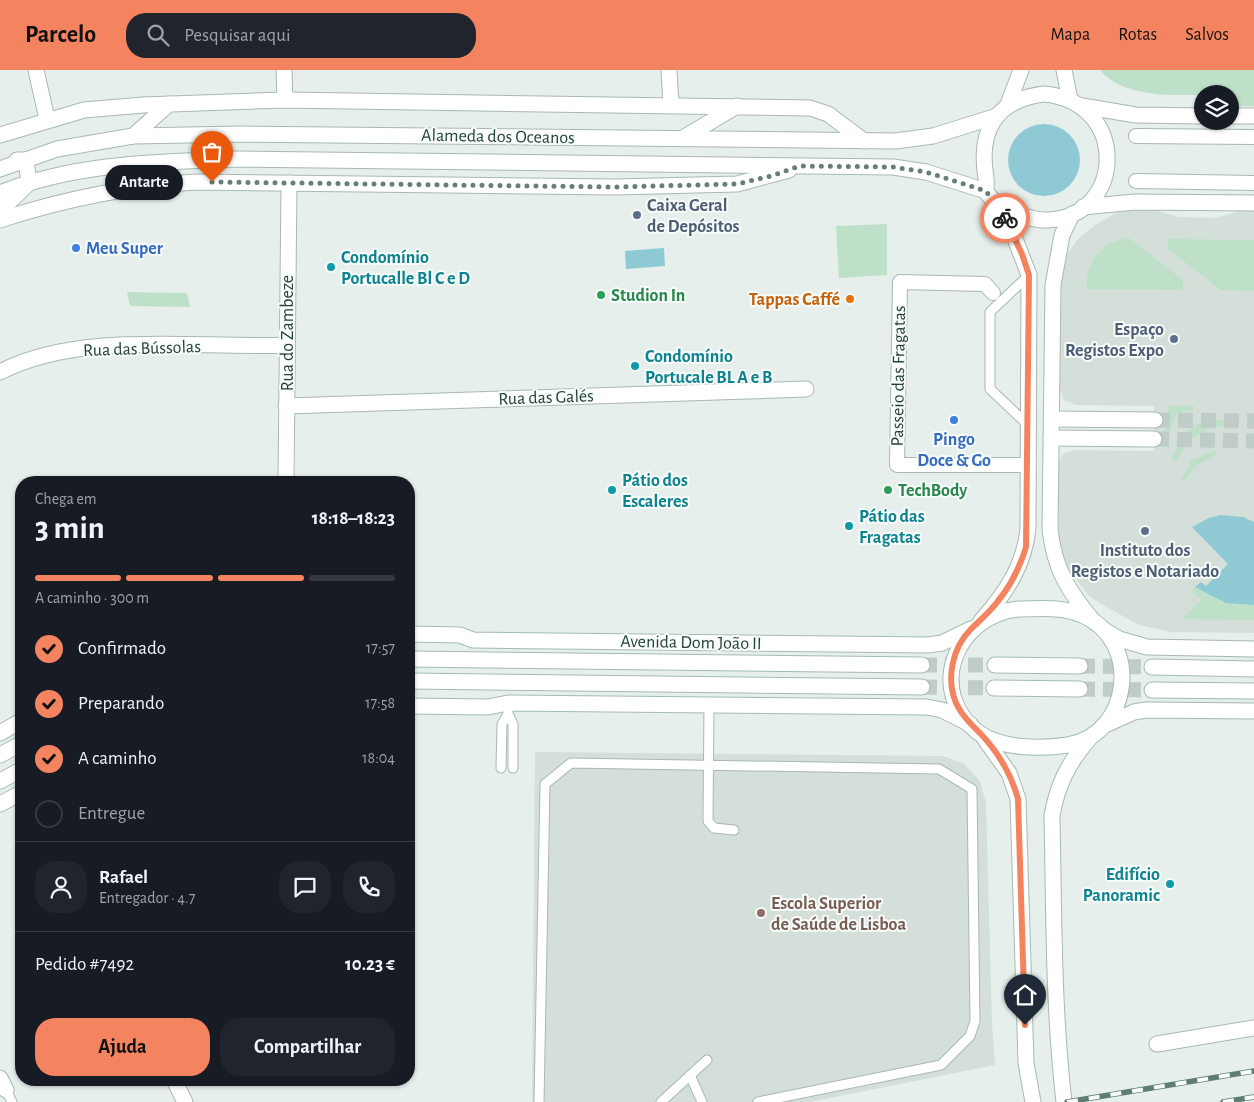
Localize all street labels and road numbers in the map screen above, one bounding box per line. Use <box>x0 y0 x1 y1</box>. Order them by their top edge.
street label: Alameda dos Oceanos <box>421 127 575 147</box>
street label: Rua do Zambeze <box>279 275 297 391</box>
street label: Passeio das Fragatas <box>889 305 909 447</box>
street label: Rua das Bússolas <box>83 338 201 360</box>
street label: Rua das Galés <box>498 387 594 409</box>
street label: Avenida Dom João II <box>620 633 762 653</box>

